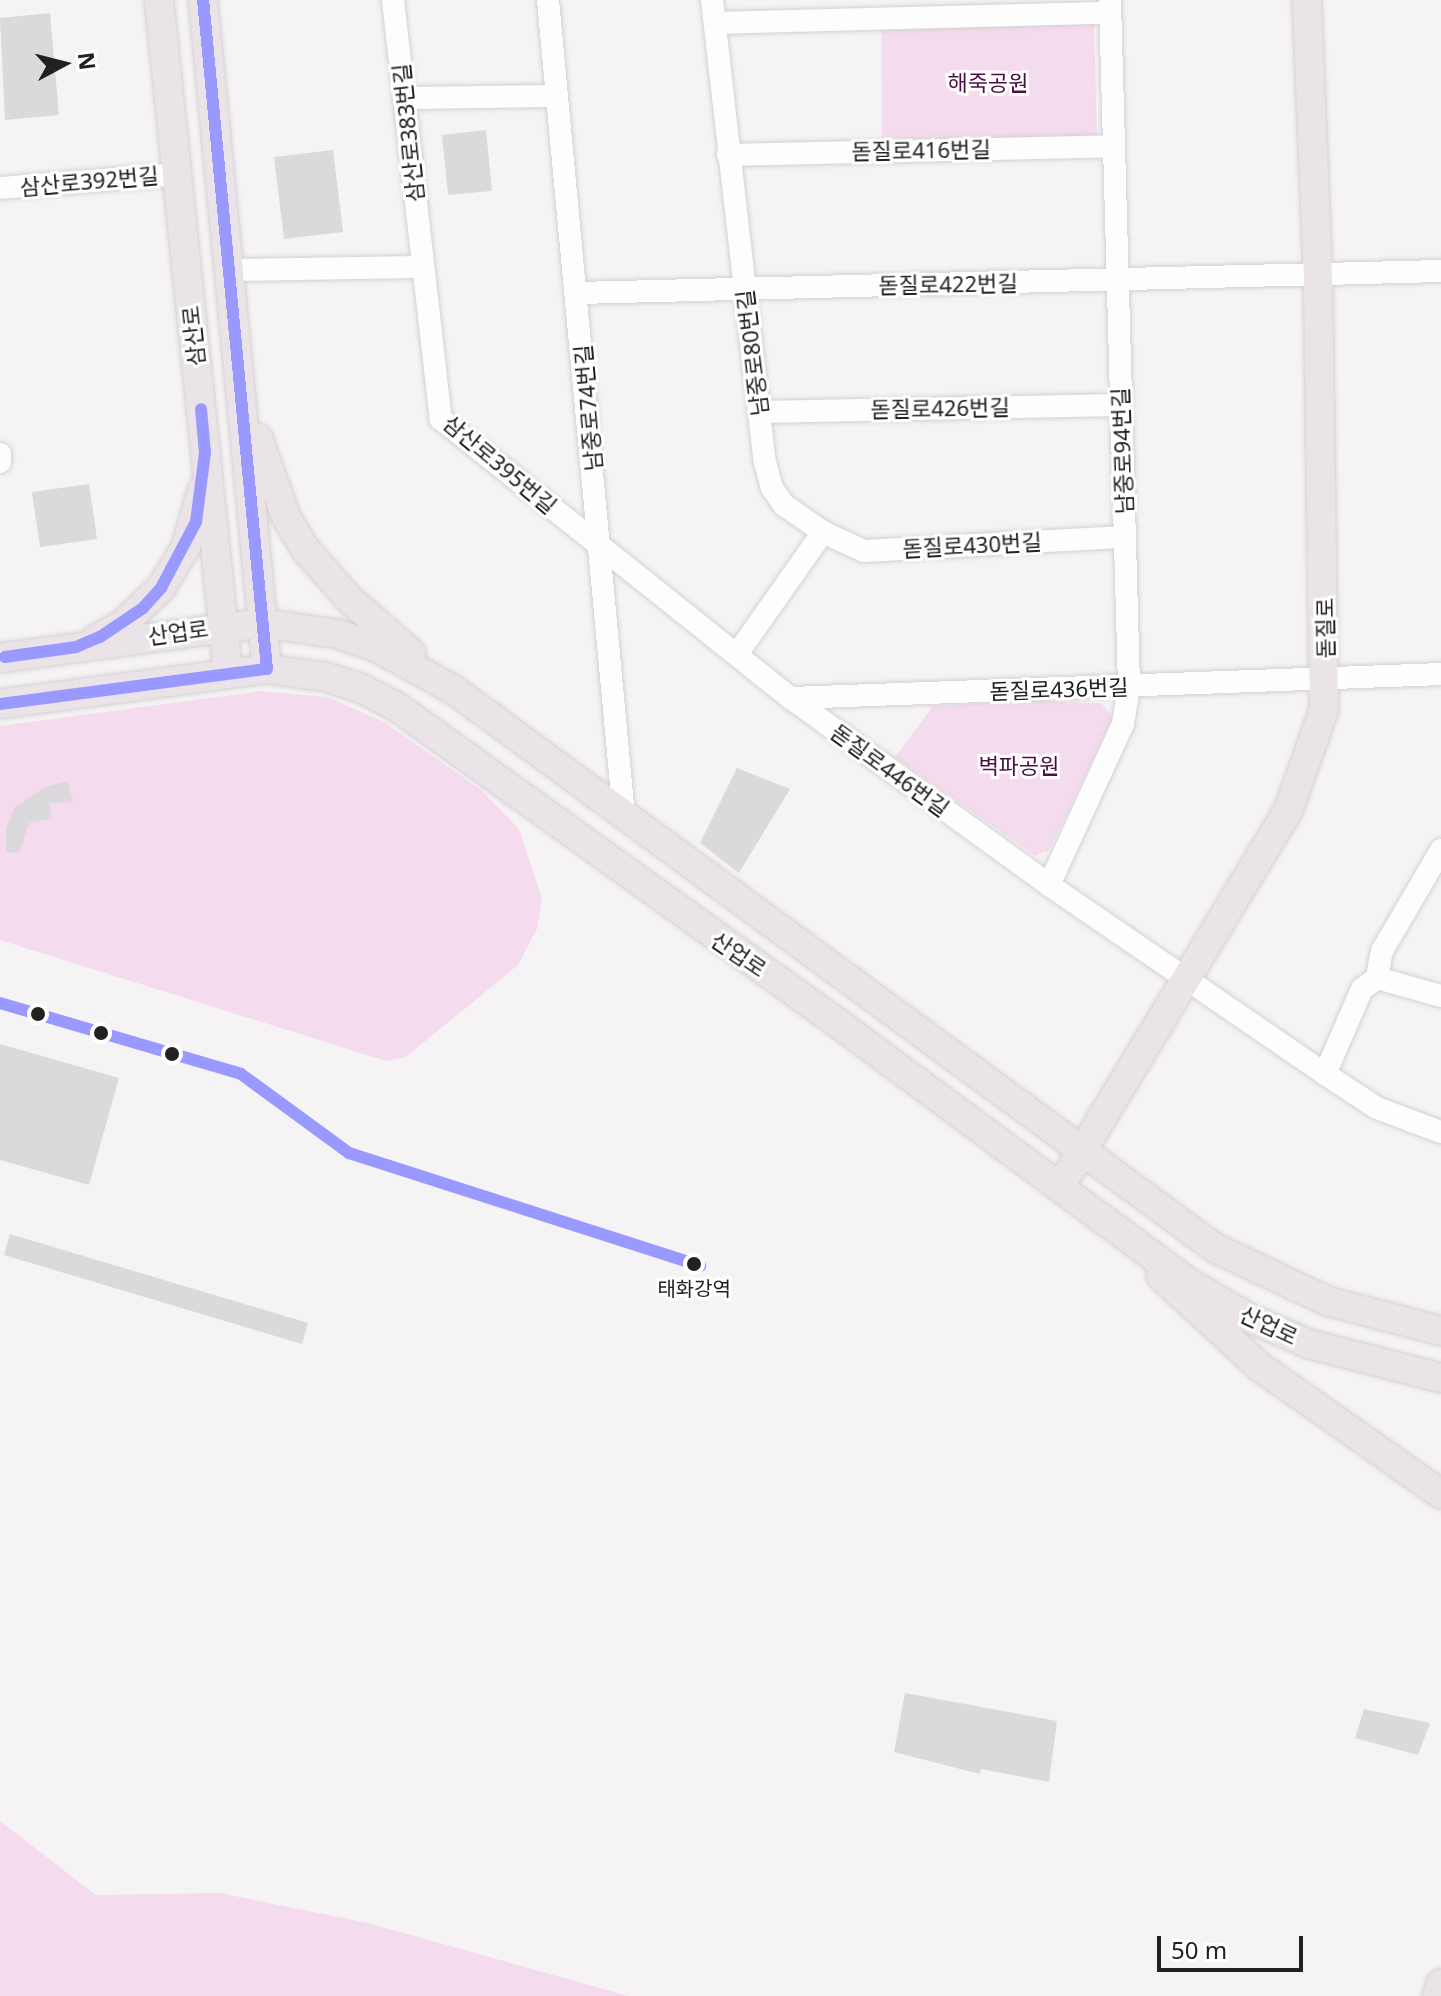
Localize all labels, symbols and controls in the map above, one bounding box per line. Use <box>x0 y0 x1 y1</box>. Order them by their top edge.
north arrow <box>24 24 104 104</box>
text: N <box>72 50 104 72</box>
street label: 삼산로383번길 <box>388 63 428 203</box>
park label: 해죽공원 <box>948 70 1028 96</box>
street label: 돋질로416번길 <box>851 136 991 164</box>
street label: 삼산로392번길 <box>19 162 159 200</box>
street label: 돋질로422번길 <box>878 270 1018 298</box>
street label: 남중로80번길 <box>731 289 773 417</box>
street label: 삼산로 <box>177 304 209 368</box>
street label: 남중로74번길 <box>569 344 607 472</box>
street label: 남중로94번길 <box>1107 387 1137 515</box>
street label: 돋질로426번길 <box>870 394 1010 422</box>
street label: 삼산로395번길 <box>438 409 562 519</box>
street label: 돋질로430번길 <box>902 528 1042 562</box>
street label: 돋질로 <box>1311 597 1339 659</box>
street label: 산업로 <box>146 615 210 649</box>
street label: 돋질로436번길 <box>989 673 1129 705</box>
street label: 돋질로446번길 <box>826 718 954 822</box>
park label: 벽파공원 <box>979 753 1059 779</box>
street label: 산업로 <box>706 926 772 982</box>
unlabelled marker <box>30 1006 46 1022</box>
unlabelled marker <box>93 1025 109 1041</box>
unlabelled marker <box>164 1046 180 1062</box>
marker: 태화강역 <box>686 1256 702 1272</box>
place label: 태화강역 <box>657 1276 731 1300</box>
street label: 산업로 <box>1236 1300 1302 1350</box>
scale bar <box>1161 1920 1307 1970</box>
text: 50 m <box>1171 1933 1227 1966</box>

